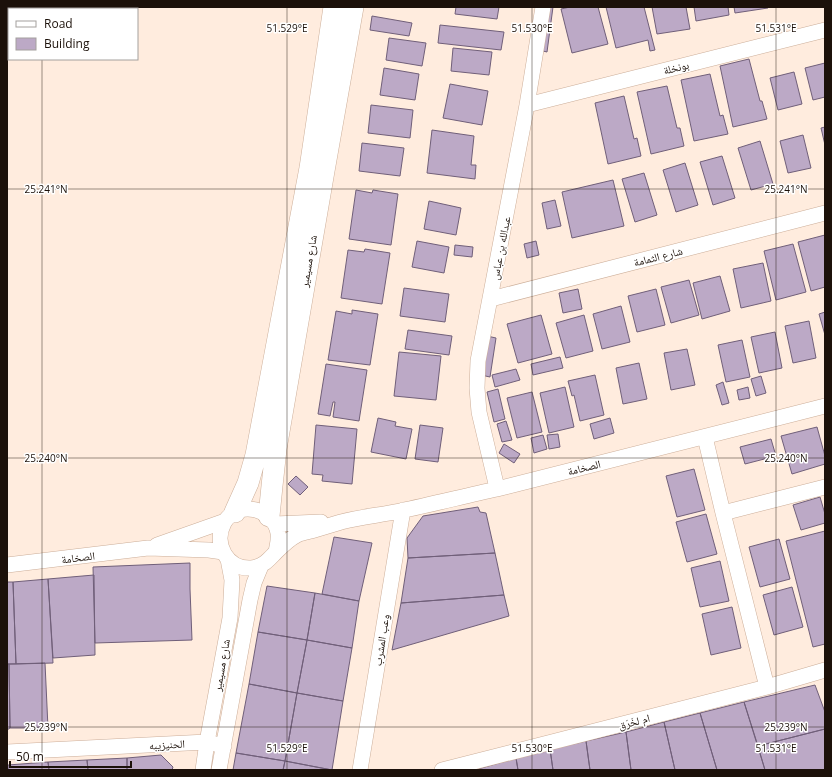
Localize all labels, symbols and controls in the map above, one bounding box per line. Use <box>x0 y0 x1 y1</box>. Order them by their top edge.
legend <box>8 8 138 60</box>
text: Road <box>44 15 73 32</box>
text: 51.529°E <box>266 21 308 35</box>
text: 51.530°E <box>511 21 553 35</box>
text: 51.531°E <box>755 21 797 35</box>
text: Building <box>44 35 90 52</box>
street label: بونخلة <box>661 57 691 77</box>
text: 25.241°N <box>24 182 68 196</box>
text: 25.241°N <box>764 182 808 196</box>
street label: عبدالله بن عباس <box>486 214 514 281</box>
street label: شارع مسيمير <box>296 234 320 289</box>
street label: شارع الثمامة <box>632 243 684 269</box>
text: 25.240°N <box>24 451 68 465</box>
text: 25.240°N <box>764 451 808 465</box>
street label: الصخامة <box>566 456 602 478</box>
street label: الصخامة <box>60 548 96 566</box>
street label: وعب المشرب <box>370 613 392 667</box>
street label: شارع مسيمير <box>209 638 233 693</box>
street label: ام لخَرَق <box>617 710 651 732</box>
text: 25.239°N <box>24 720 68 734</box>
text: 25.239°N <box>764 720 808 734</box>
street label: الحنيزيبه <box>149 736 185 752</box>
text: 51.529°E <box>266 741 308 755</box>
text: 51.530°E <box>511 741 553 755</box>
text: 51.531°E <box>755 741 797 755</box>
scale bar <box>10 743 131 769</box>
text: 50 m <box>16 748 44 765</box>

